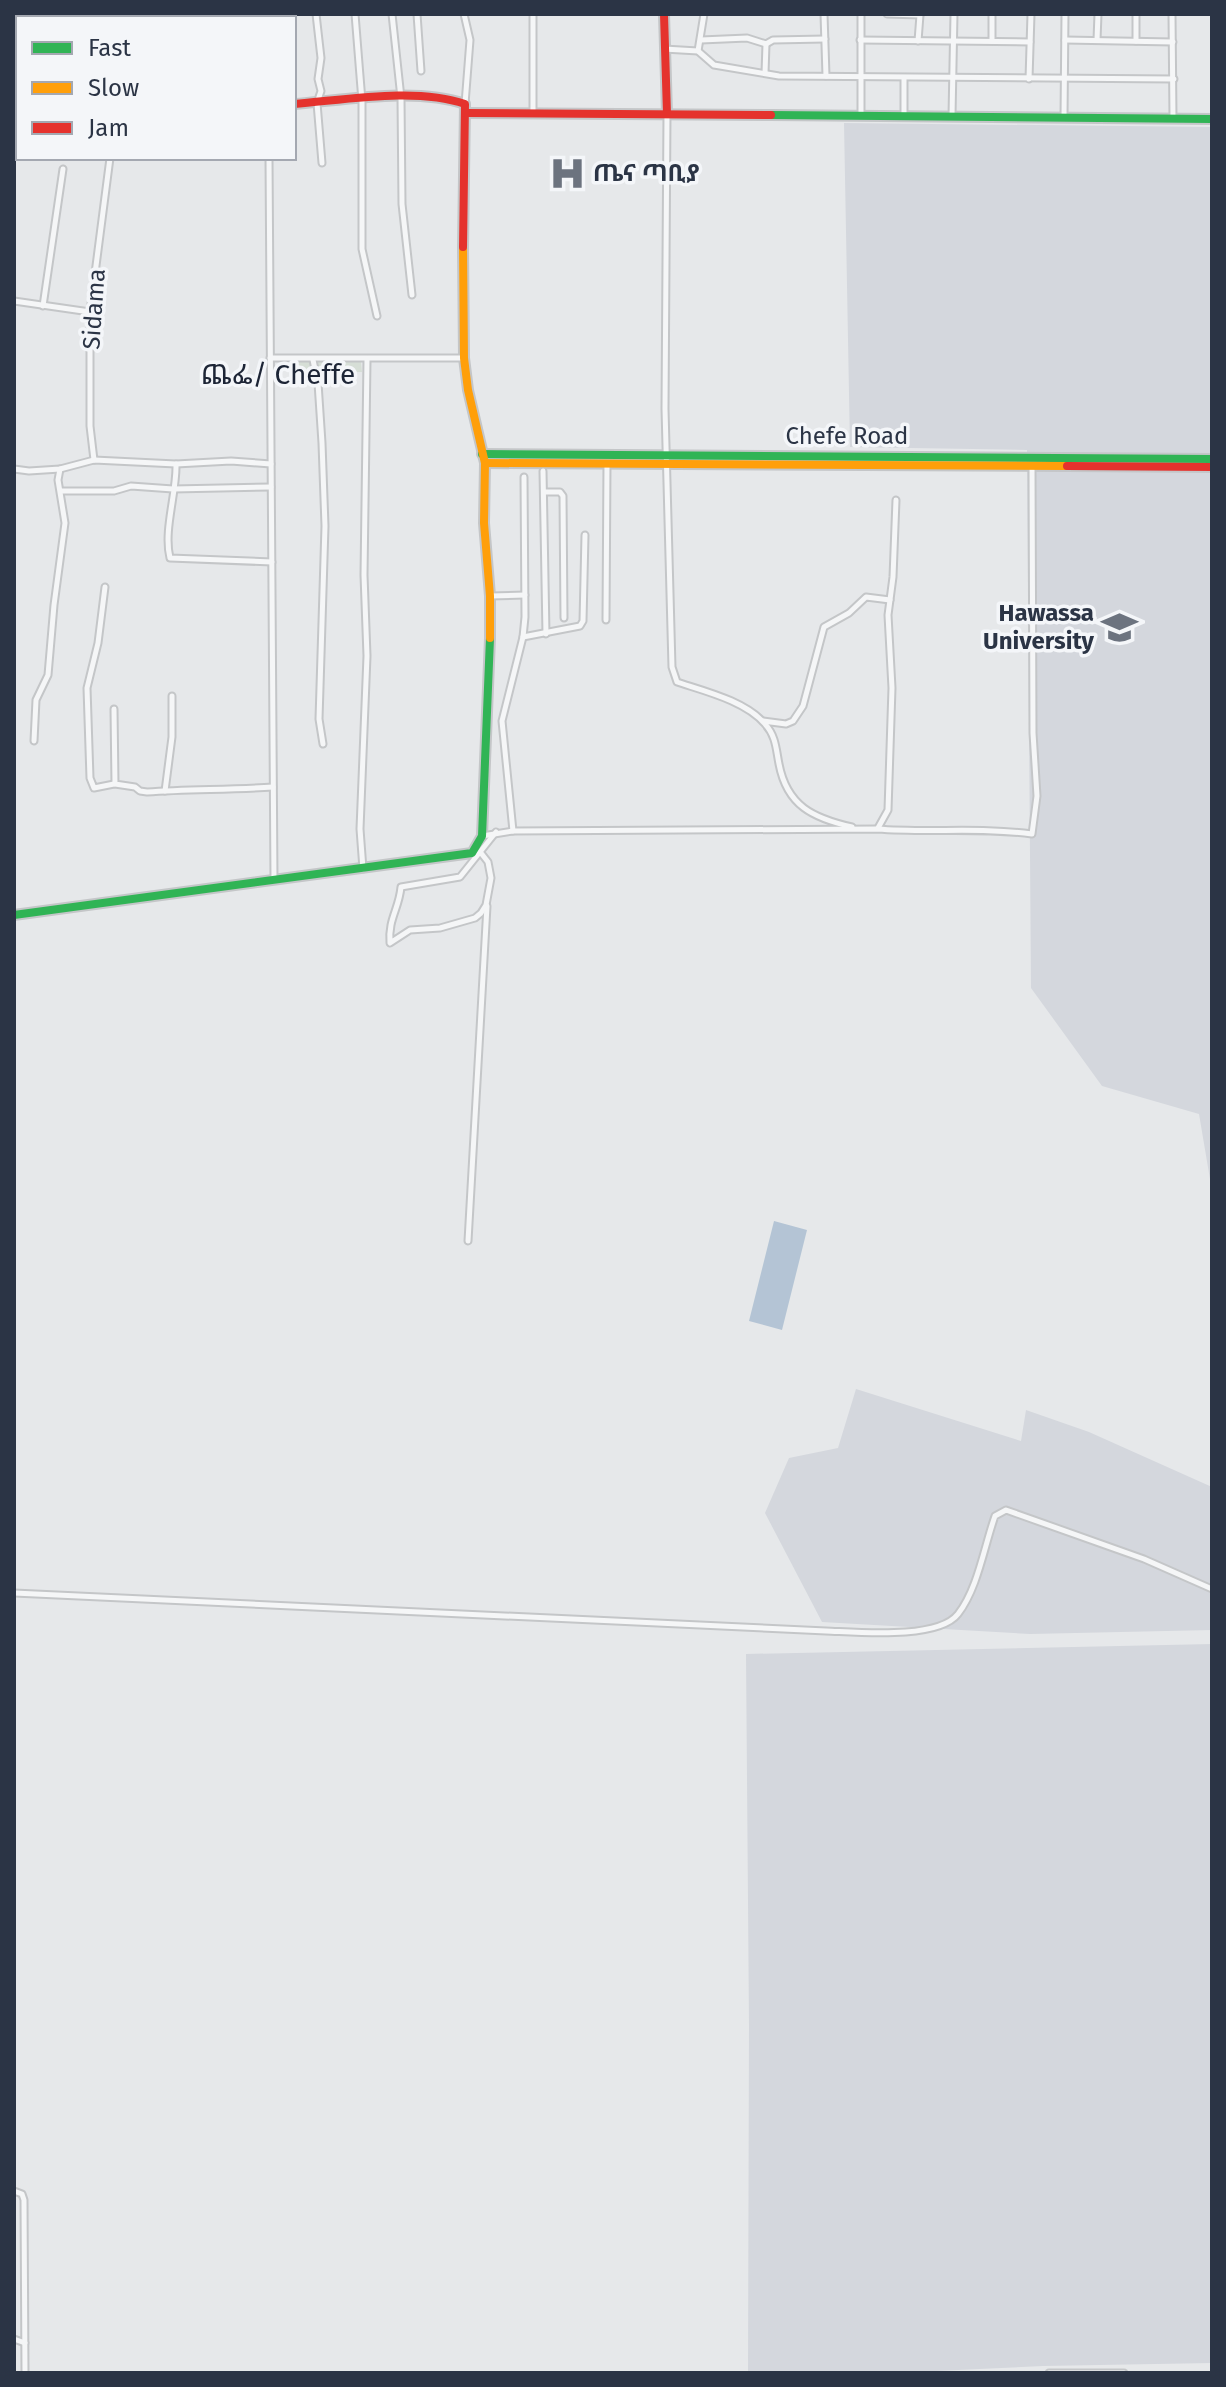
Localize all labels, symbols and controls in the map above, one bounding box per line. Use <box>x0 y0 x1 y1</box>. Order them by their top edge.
legend <box>16 16 296 160</box>
text: Fast <box>88 34 131 62</box>
text: Slow <box>88 74 139 102</box>
text: Jam <box>88 114 129 142</box>
hospital icon: ጤና ጣቢያ <box>548 154 586 192</box>
place label: ጤና ጣቢያ <box>593 159 700 187</box>
street label: Sidama <box>77 268 111 350</box>
district label: ጨፌ/ Cheffe <box>201 358 355 391</box>
street label: Chefe Road <box>786 422 908 450</box>
place label: Hawassa University <box>983 599 1095 655</box>
school or university icon: Hawassa University <box>1101 608 1139 646</box>

